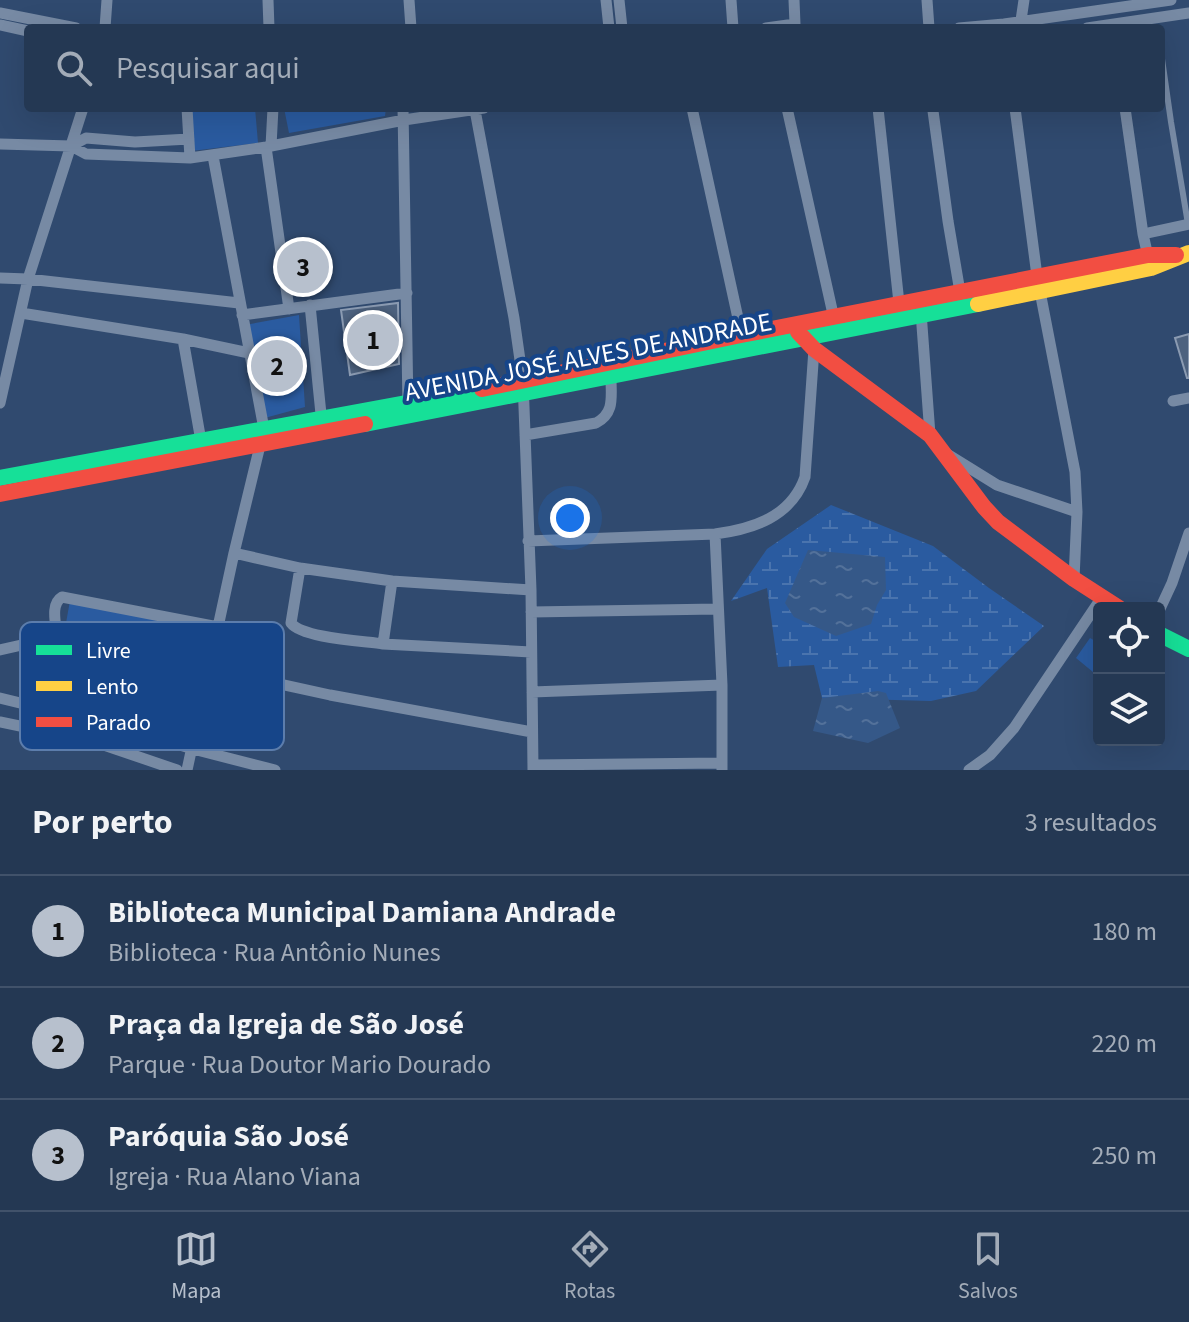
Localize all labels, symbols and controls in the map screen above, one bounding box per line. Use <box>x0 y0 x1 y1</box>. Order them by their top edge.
search box <box>24 24 1165 112</box>
icon: search <box>52 46 96 90</box>
text: Pesquisar aqui <box>116 47 300 90</box>
pin: 3 <box>277 237 329 297</box>
street label: AVENIDA JOSÉ ALVES DE ANDRADE <box>401 303 775 411</box>
pin: 1 <box>347 310 399 370</box>
pin: 2 <box>251 336 303 396</box>
your location <box>550 498 590 538</box>
map controls <box>1093 602 1165 746</box>
button: locate <box>1093 602 1165 674</box>
legend <box>20 622 284 750</box>
text: Livre <box>86 635 131 667</box>
text: Lento <box>86 671 138 703</box>
button: layers <box>1093 674 1165 746</box>
text: Parado <box>86 707 151 739</box>
text: Por perto <box>32 798 173 847</box>
text: 3 resultados <box>1025 804 1157 841</box>
text: Biblioteca Municipal Damiana Andrade <box>108 891 616 934</box>
text: 1 <box>51 913 65 950</box>
text: 180 m <box>1091 913 1157 950</box>
text: Biblioteca · Rua Antônio Nunes <box>108 934 441 971</box>
text: Praça da Igreja de São José <box>108 1003 464 1046</box>
text: 2 <box>51 1025 65 1062</box>
text: 220 m <box>1091 1025 1157 1062</box>
text: Parque · Rua Doutor Mario Dourado <box>108 1046 491 1083</box>
text: Paróquia São José <box>108 1115 349 1158</box>
text: 3 <box>51 1137 65 1174</box>
text: 250 m <box>1091 1137 1157 1174</box>
text: Igreja · Rua Alano Viana <box>108 1158 361 1195</box>
tab: Mapa <box>171 1227 221 1307</box>
tab: Rotas <box>564 1227 615 1307</box>
tab: Salvos <box>958 1227 1018 1307</box>

